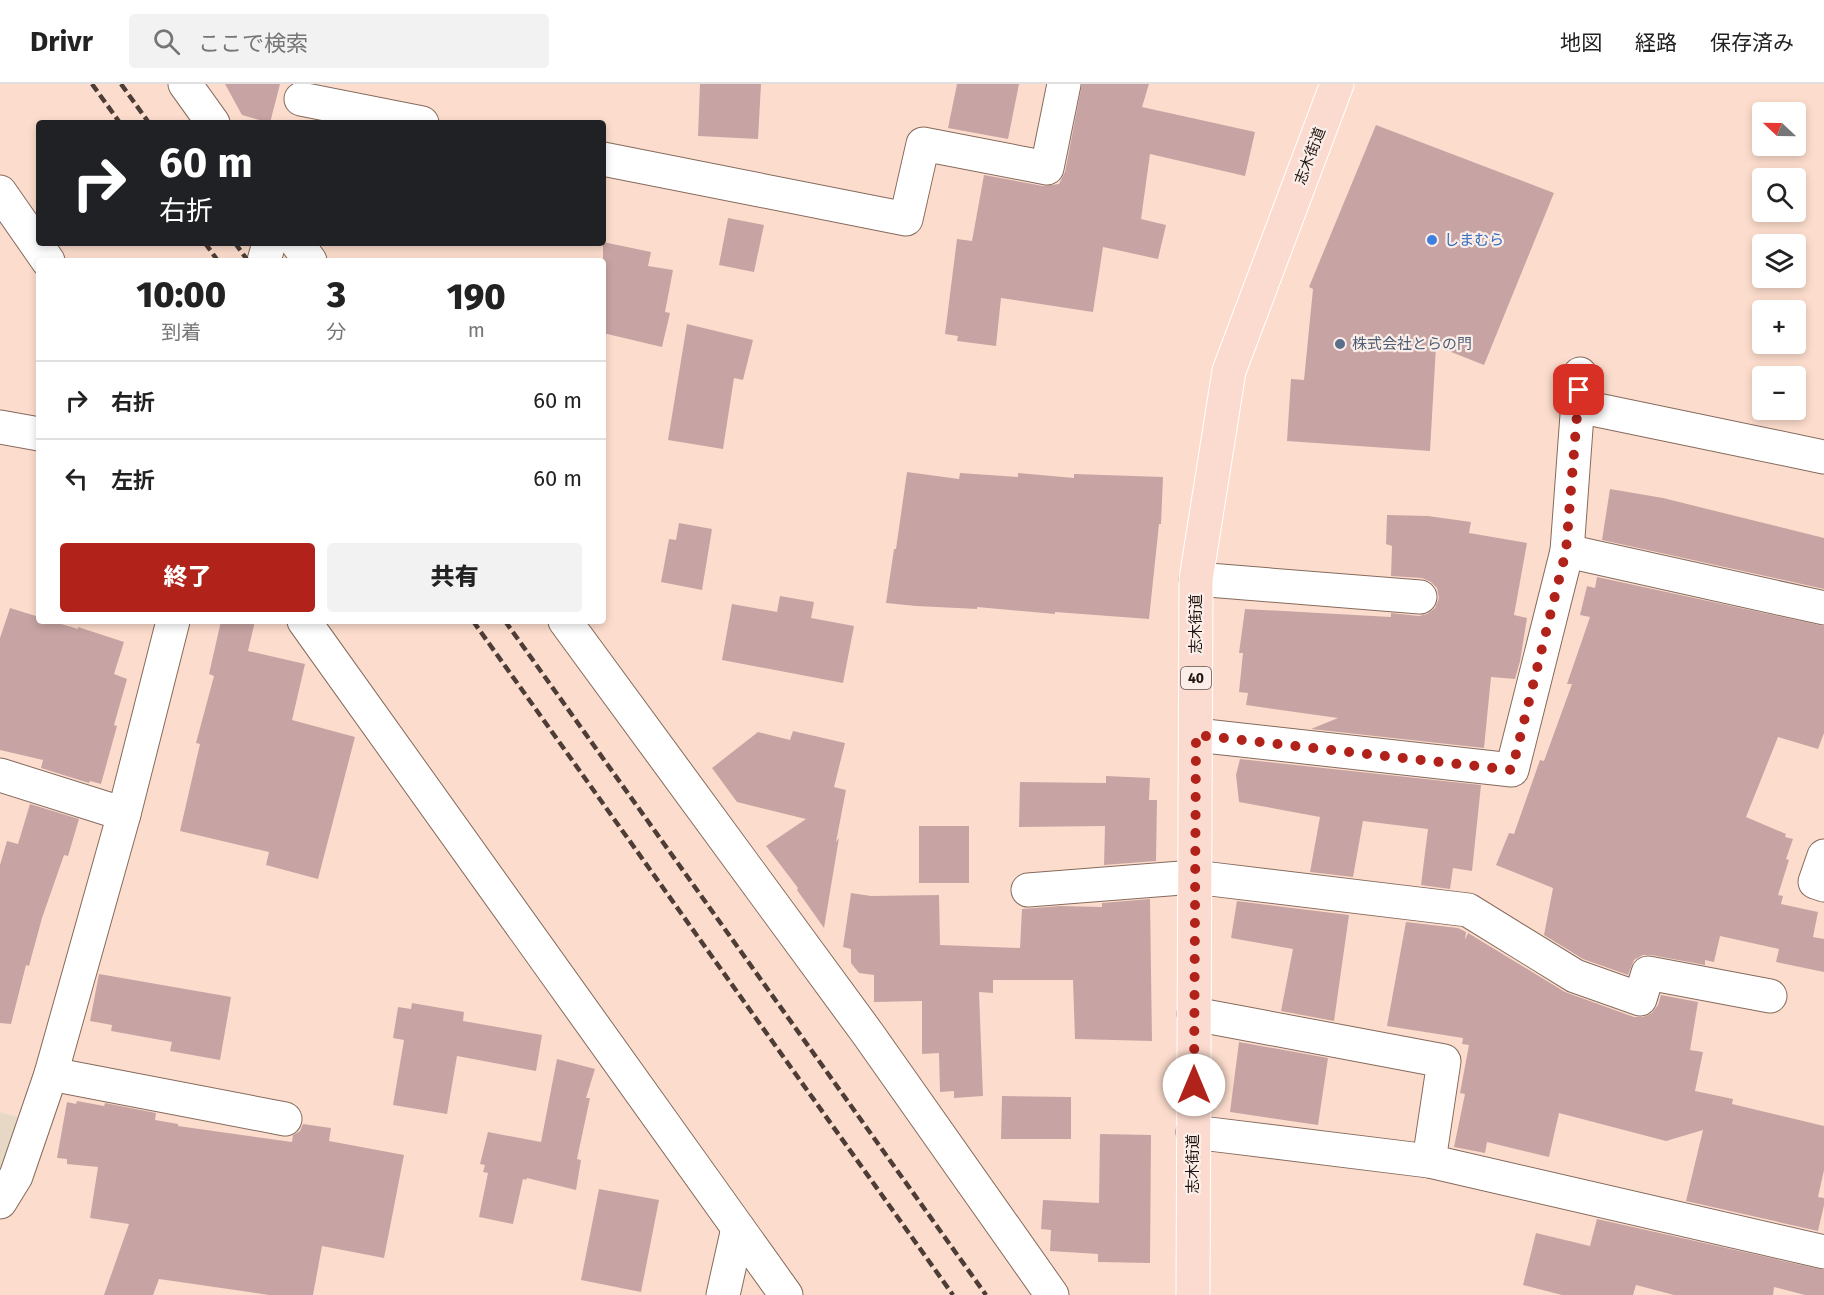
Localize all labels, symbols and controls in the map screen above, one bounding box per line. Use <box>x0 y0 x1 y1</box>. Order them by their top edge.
search box <box>129 14 549 68</box>
text: Drivr <box>30 25 93 58</box>
icon: search <box>150 25 183 58</box>
text: ここで検索 <box>198 30 308 57</box>
text: 地図 <box>1560 30 1602 56</box>
text: 経路 <box>1635 30 1677 56</box>
text: 保存済み <box>1710 30 1794 56</box>
north arrow <box>1752 102 1806 156</box>
map controls <box>1752 102 1806 420</box>
street label: 志木街道 <box>1291 125 1329 187</box>
text: 60 m <box>159 138 253 188</box>
icon: right <box>60 144 138 222</box>
button: search <box>1752 168 1806 222</box>
text: 右折 <box>159 195 213 227</box>
place label: しまむら <box>1444 231 1504 249</box>
marker: しまむら <box>1425 233 1439 247</box>
button: layers <box>1752 234 1806 288</box>
text: 10:00 <box>136 273 226 317</box>
text: 3 <box>327 273 346 317</box>
text: 190 <box>447 275 506 319</box>
button: + <box>1752 300 1806 354</box>
text: m <box>468 318 485 342</box>
text: 到着 <box>161 320 201 344</box>
text: 分 <box>326 320 346 344</box>
place label: 株式会社とらの門 <box>1352 335 1472 353</box>
marker: 株式会社とらの門 <box>1333 337 1347 351</box>
pin <box>1553 364 1604 415</box>
button: − <box>1752 366 1806 420</box>
icon: arrive <box>1562 373 1595 406</box>
icon: right <box>60 384 93 417</box>
text: 60 m <box>533 387 582 414</box>
text: 右折 <box>111 389 155 416</box>
icon: left <box>60 462 93 495</box>
text: 60 m <box>533 465 582 492</box>
text: 左折 <box>111 467 155 494</box>
button: 終了 <box>60 543 315 612</box>
button: 共有 <box>327 543 582 612</box>
street label: 志木街道 <box>1187 594 1205 654</box>
road number: 40 <box>1181 667 1211 689</box>
position arrow <box>1162 1053 1226 1117</box>
street label: 志木街道 <box>1184 1134 1202 1194</box>

